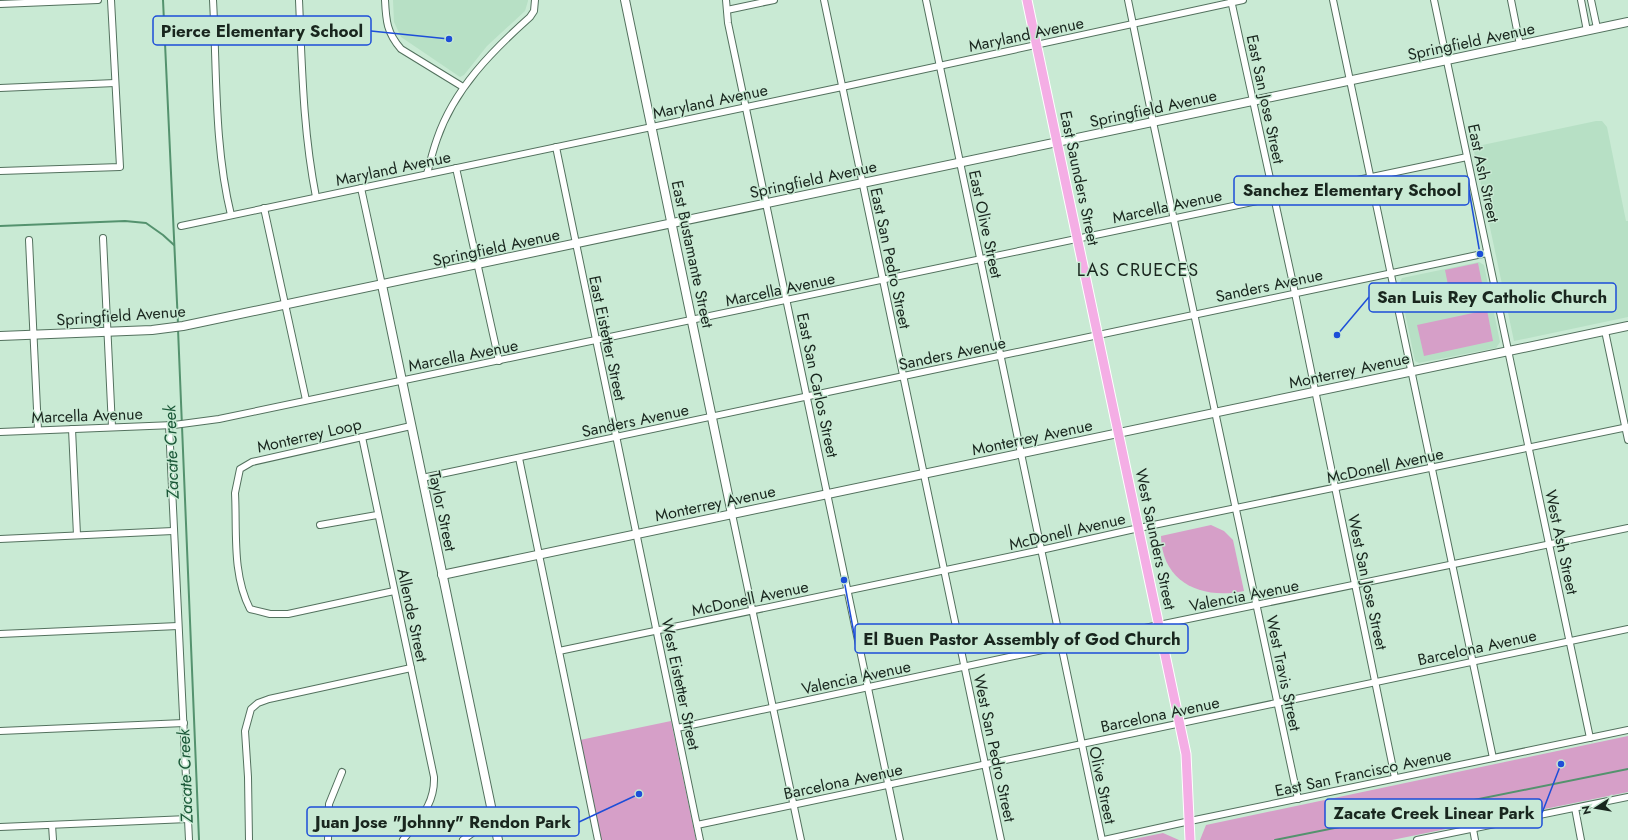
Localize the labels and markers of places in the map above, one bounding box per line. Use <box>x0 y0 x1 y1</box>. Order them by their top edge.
callout: Pierce Elementary School <box>153 16 371 45</box>
callout: Sanchez Elementary School <box>1234 176 1469 205</box>
callout: San Luis Rey Catholic Church <box>1369 283 1616 312</box>
callout: El Buen Pastor Assembly of God Church <box>855 624 1188 653</box>
callout: Zacate Creek Linear Park <box>1325 799 1542 828</box>
callout: Juan Jose "Johnny" Rendon Park <box>307 807 579 836</box>

